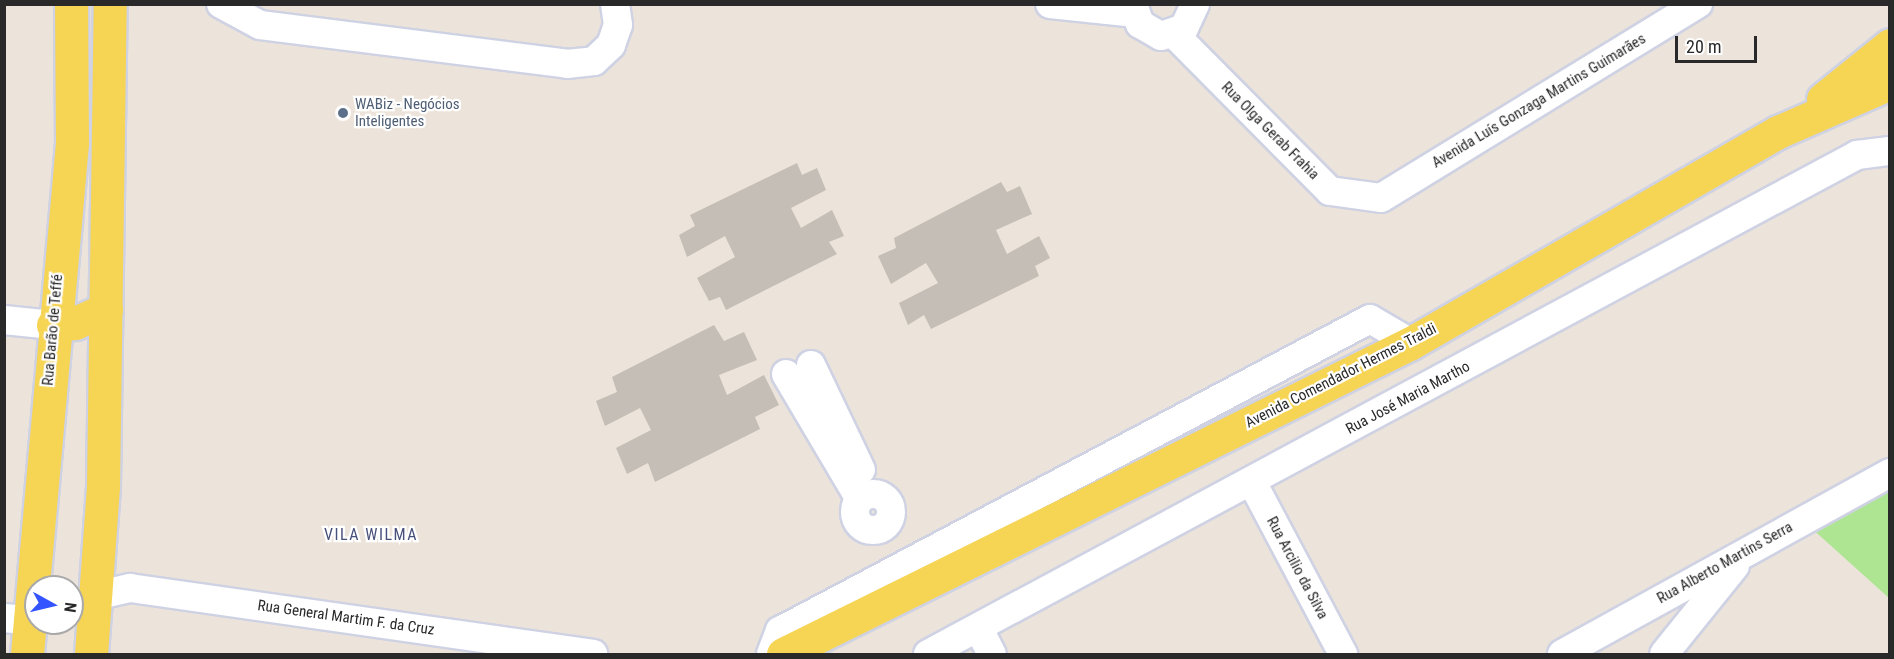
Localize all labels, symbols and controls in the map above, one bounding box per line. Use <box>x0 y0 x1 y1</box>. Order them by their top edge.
scale bar <box>1678 24 1760 62</box>
street label: Avenida Luís Gonzaga Martins Guimarães <box>1429 30 1649 172</box>
text: 20 m <box>1686 36 1721 57</box>
street label: Rua Olga Gerab Frahia <box>1217 78 1323 184</box>
place label: WABiz - Negócios Inteligentes <box>355 95 460 130</box>
marker: WABiz - Negócios Inteligentes <box>336 106 350 120</box>
street label: Rua Barão de Teffé <box>39 273 67 387</box>
street label: Avenida Comendador Hermes Traldi <box>1242 320 1440 432</box>
street label: Rua José Maria Martho <box>1343 358 1473 438</box>
street label: Rua Arcilio da Silva <box>1262 514 1332 622</box>
street label: Rua Alberto Martins Serra <box>1654 518 1796 608</box>
district label: VILA WILMA <box>324 525 418 545</box>
north arrow <box>24 575 84 635</box>
street label: Rua General Martim F. da Cruz <box>256 597 436 639</box>
text: N <box>60 601 80 613</box>

